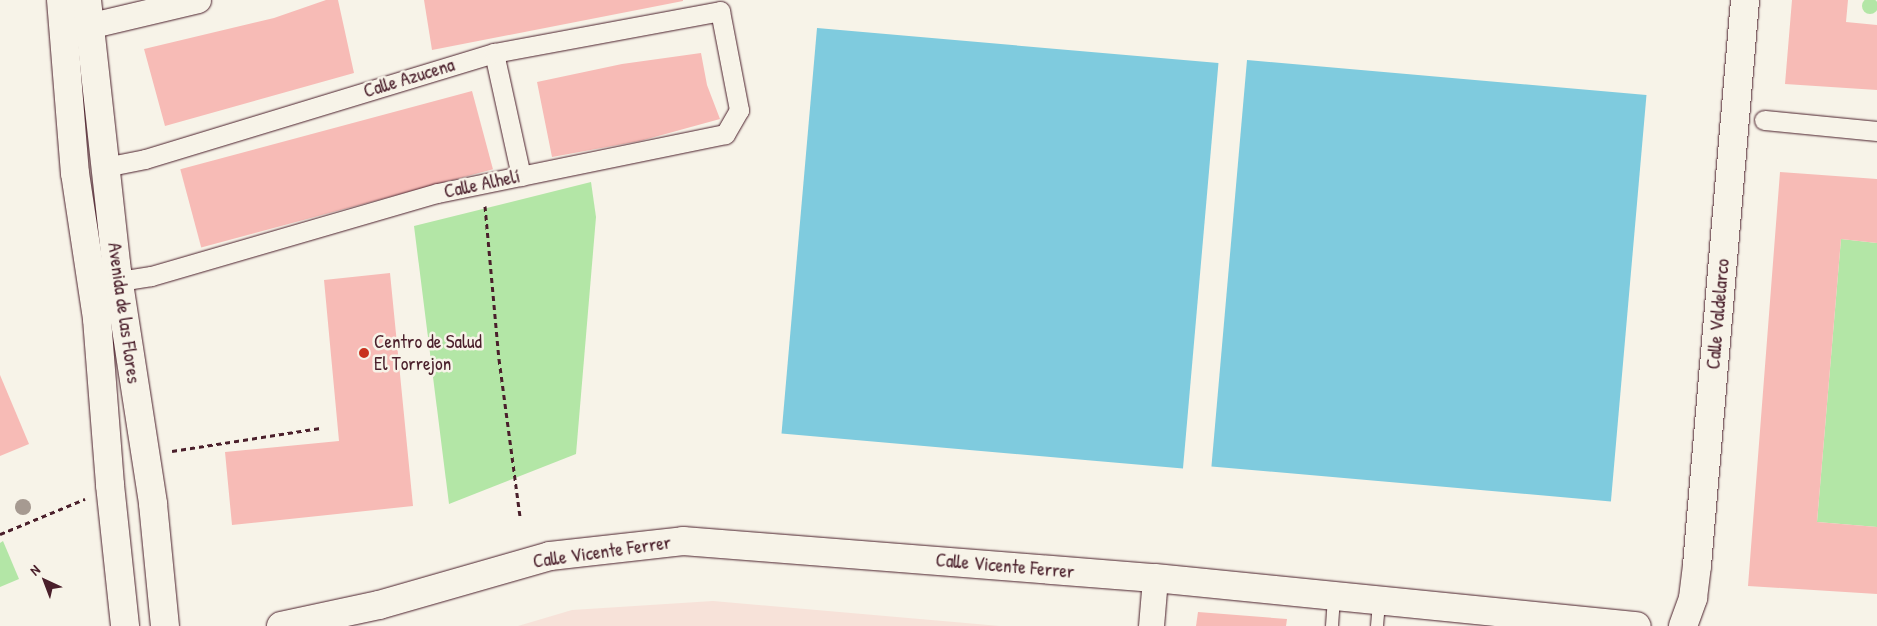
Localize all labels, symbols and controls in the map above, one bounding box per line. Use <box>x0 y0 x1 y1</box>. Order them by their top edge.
street label: Calle Azucena <box>361 53 457 103</box>
street label: Calle Alhelí <box>442 165 522 203</box>
street label: Avenida de las Flores <box>103 241 145 385</box>
street label: Calle Valdelarco <box>1702 258 1734 370</box>
place label: Centro de Salud El Torrejon <box>374 331 482 375</box>
marker: Centro de Salud El Torrejon <box>358 347 370 359</box>
street label: Calle Vicente Ferrer <box>532 531 672 573</box>
street label: Calle Vicente Ferrer <box>935 549 1075 583</box>
north arrow <box>20 556 70 606</box>
text: N <box>25 560 44 579</box>

